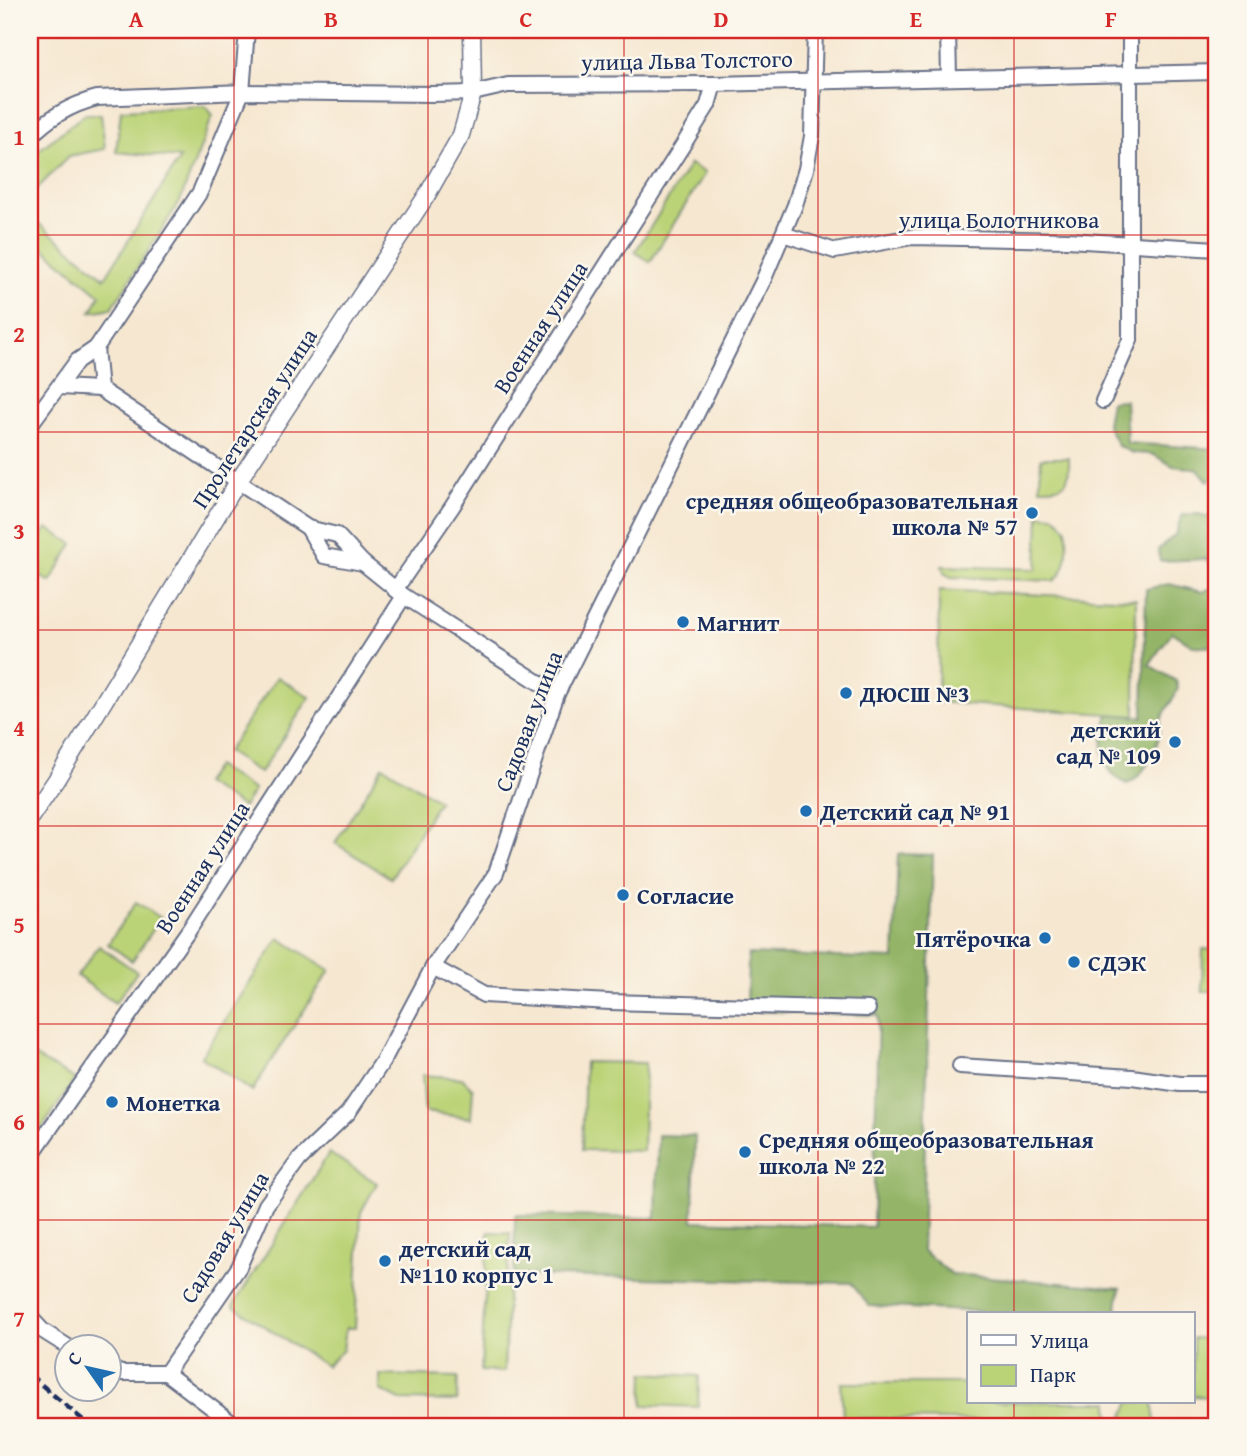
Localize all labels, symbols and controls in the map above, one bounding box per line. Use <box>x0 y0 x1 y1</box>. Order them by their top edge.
text: A <box>129 2 144 35</box>
text: B <box>324 2 338 35</box>
text: C <box>519 2 533 35</box>
text: D <box>714 2 729 35</box>
text: E <box>910 2 922 35</box>
text: F <box>1105 2 1117 35</box>
street label: улица Льва Толстого <box>580 42 793 78</box>
text: 1 <box>13 120 25 153</box>
street label: улица Болотникова <box>898 203 1099 236</box>
street label: Военная улица <box>485 254 595 400</box>
text: 2 <box>13 317 25 350</box>
street label: Пролетарская улица <box>183 321 325 515</box>
place label: средняя общеобразовательная школа № 57 <box>686 484 1018 543</box>
marker: средняя общеобразовательная школа № 57 <box>1024 505 1040 521</box>
text: 3 <box>13 514 25 547</box>
place label: Магнит <box>697 606 780 639</box>
marker: Магнит <box>675 614 691 630</box>
street label: Садовая улица <box>486 646 570 796</box>
place label: ДЮСШ №3 <box>859 677 970 710</box>
marker: ДЮСШ №3 <box>838 685 854 701</box>
text: 4 <box>13 711 25 744</box>
place label: детский сад № 109 <box>1056 713 1161 772</box>
marker: детский сад № 109 <box>1167 734 1183 750</box>
street label: Военная улица <box>147 794 257 940</box>
place label: Детский сад № 91 <box>819 795 1010 828</box>
marker: Детский сад № 91 <box>798 803 814 819</box>
place label: Согласие <box>637 879 734 912</box>
marker: Согласие <box>615 887 631 903</box>
text: 5 <box>13 908 25 941</box>
place label: Пятёрочка <box>916 922 1031 955</box>
marker: Пятёрочка <box>1037 930 1053 946</box>
place label: СДЭК <box>1088 946 1147 979</box>
marker: СДЭК <box>1066 954 1082 970</box>
place label: Монетка <box>126 1086 220 1119</box>
marker: Монетка <box>104 1094 120 1110</box>
text: 6 <box>13 1105 25 1138</box>
place label: Средняя общеобразовательная школа № 22 <box>759 1123 1094 1182</box>
marker: Средняя общеобразовательная школа № 22 <box>737 1144 753 1160</box>
street label: Садовая улица <box>172 1165 276 1309</box>
place label: детский сад №110 корпус 1 <box>399 1232 554 1291</box>
marker: детский сад №110 корпус 1 <box>377 1253 393 1269</box>
text: 7 <box>13 1302 25 1335</box>
legend <box>967 1312 1194 1404</box>
text: Улица <box>1030 1325 1089 1356</box>
north arrow <box>52 1334 122 1404</box>
text: С <box>59 1346 89 1371</box>
text: Парк <box>1030 1359 1076 1390</box>

